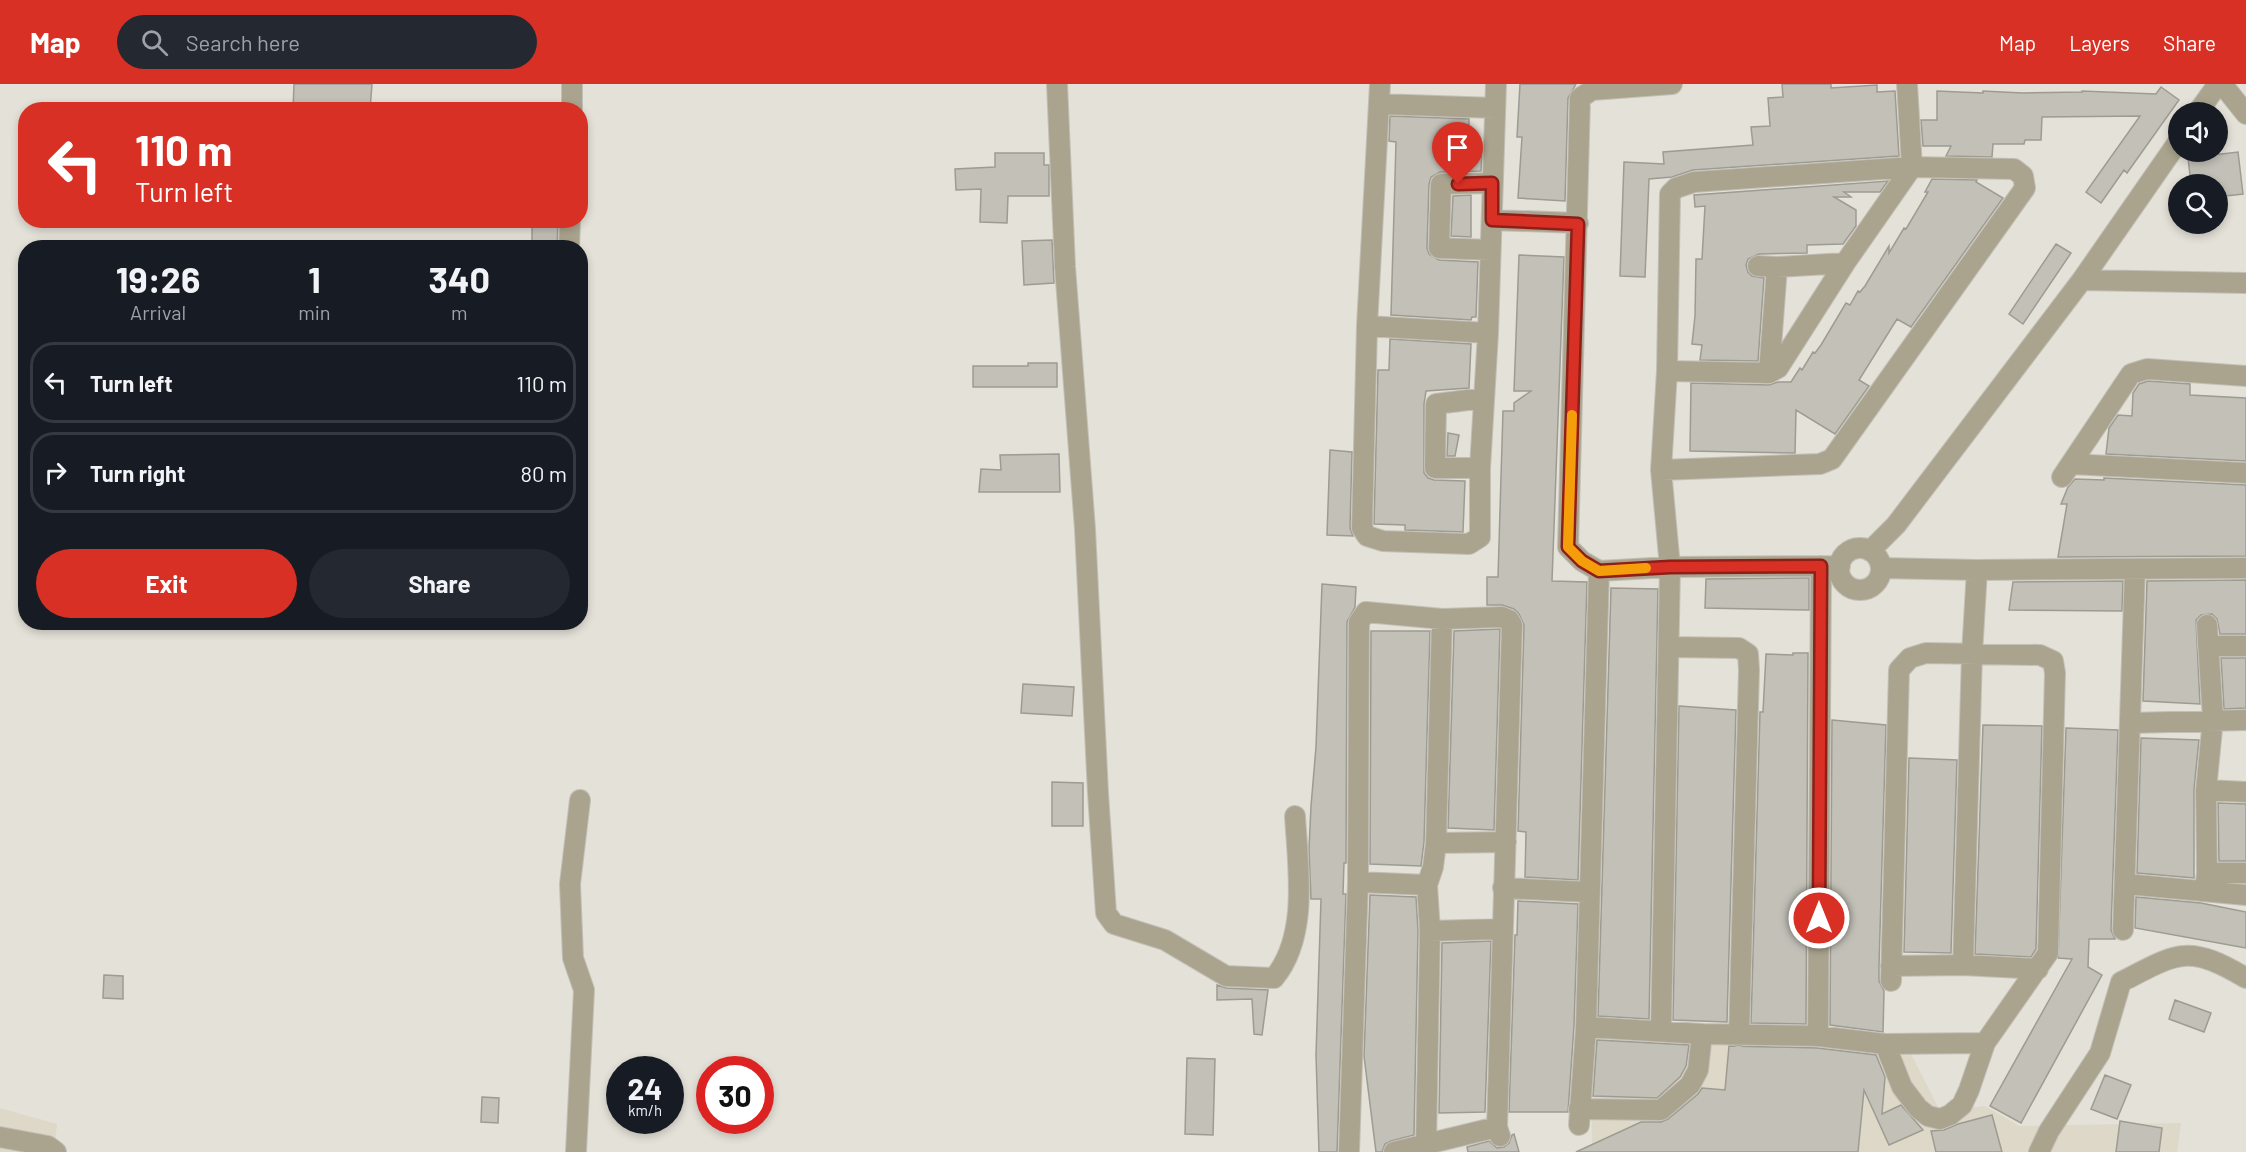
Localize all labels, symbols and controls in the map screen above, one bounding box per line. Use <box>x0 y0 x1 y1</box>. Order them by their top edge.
search box <box>117 15 537 69</box>
text: Map <box>30 25 81 59</box>
icon: search <box>138 26 171 59</box>
text: Search here <box>186 29 300 55</box>
text: Map <box>1999 30 2036 55</box>
text: Layers <box>2069 30 2130 55</box>
text: Share <box>2163 30 2216 55</box>
map controls <box>2168 102 2228 234</box>
button: sound <box>2168 102 2228 162</box>
pin <box>1432 122 1483 184</box>
text: 110 m <box>135 124 232 174</box>
icon: left <box>36 126 114 204</box>
icon: arrive <box>1441 131 1474 164</box>
button: search <box>2168 174 2228 234</box>
text: Turn left <box>135 175 233 207</box>
text: 19:26 <box>116 257 200 300</box>
text: 1 <box>308 257 321 300</box>
text: 340 <box>428 257 490 300</box>
text: Arrival <box>130 300 186 324</box>
text: min <box>298 300 331 324</box>
text: m <box>451 300 468 324</box>
icon: left <box>39 366 72 399</box>
text: Turn left <box>90 370 173 396</box>
text: 110 m <box>517 370 567 396</box>
icon: right <box>39 456 72 489</box>
text: Turn right <box>90 460 185 486</box>
text: 80 m <box>521 460 567 486</box>
button: Exit <box>36 549 297 618</box>
button: Share <box>309 549 570 618</box>
position arrow <box>1787 886 1851 950</box>
speed limit sign: 30 <box>696 1056 774 1134</box>
text: 24 <box>628 1070 662 1106</box>
text: km/h <box>628 1101 662 1119</box>

